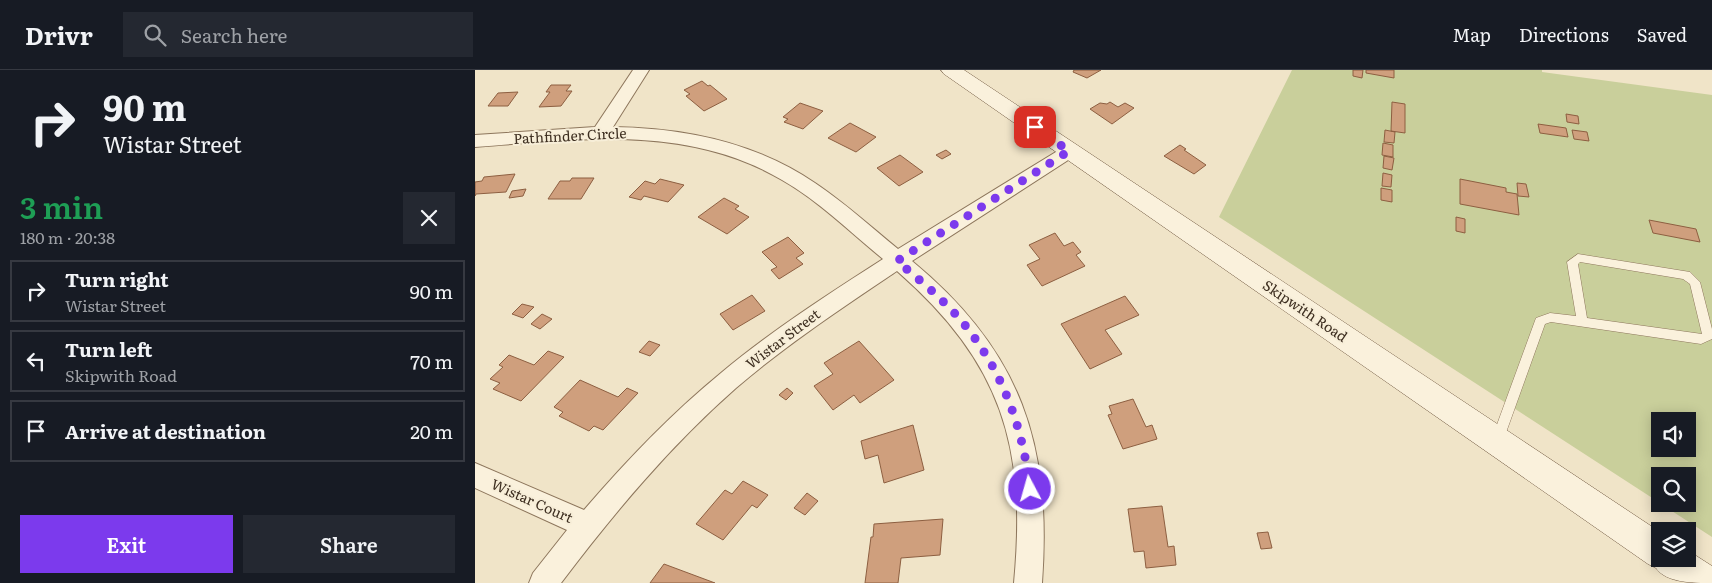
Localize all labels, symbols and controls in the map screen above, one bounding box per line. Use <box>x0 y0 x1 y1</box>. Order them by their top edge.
search box <box>123 12 473 57</box>
text: Drivr <box>25 17 93 52</box>
icon: search <box>141 21 169 49</box>
text: Search here <box>181 21 287 49</box>
text: Map <box>1453 21 1491 48</box>
text: Directions <box>1519 21 1609 48</box>
text: Saved <box>1637 21 1687 48</box>
text: 90 m <box>103 80 187 132</box>
icon: right <box>20 90 85 155</box>
pin <box>1014 106 1056 148</box>
icon: arrive <box>1021 113 1049 141</box>
street label: Pathfinder Circle <box>513 122 627 148</box>
text: Wistar Street <box>103 127 242 160</box>
text: 3 min <box>20 184 103 228</box>
button: close <box>403 192 455 244</box>
text: 180 m · 20:38 <box>20 225 115 249</box>
text: Turn right <box>65 265 169 293</box>
street label: Skipwith Road <box>1259 274 1352 346</box>
icon: right <box>22 277 50 305</box>
text: 90 m <box>410 277 453 305</box>
text: Wistar Street <box>65 293 166 317</box>
street label: Wistar Street <box>741 303 824 373</box>
text: Turn left <box>65 335 152 363</box>
icon: left <box>22 347 50 375</box>
text: 70 m <box>410 347 453 375</box>
text: Skipwith Road <box>65 363 177 387</box>
map controls <box>1651 412 1696 567</box>
button: sound <box>1651 412 1696 457</box>
icon: arrive <box>22 417 50 445</box>
text: Arrive at destination <box>65 417 266 445</box>
text: 20 m <box>410 417 453 445</box>
position arrow <box>1003 462 1055 514</box>
button: search <box>1651 467 1696 512</box>
street label: Wistar Court <box>488 473 577 527</box>
button: Exit <box>20 515 233 573</box>
button: Share <box>243 515 455 573</box>
button: layers <box>1651 522 1696 567</box>

